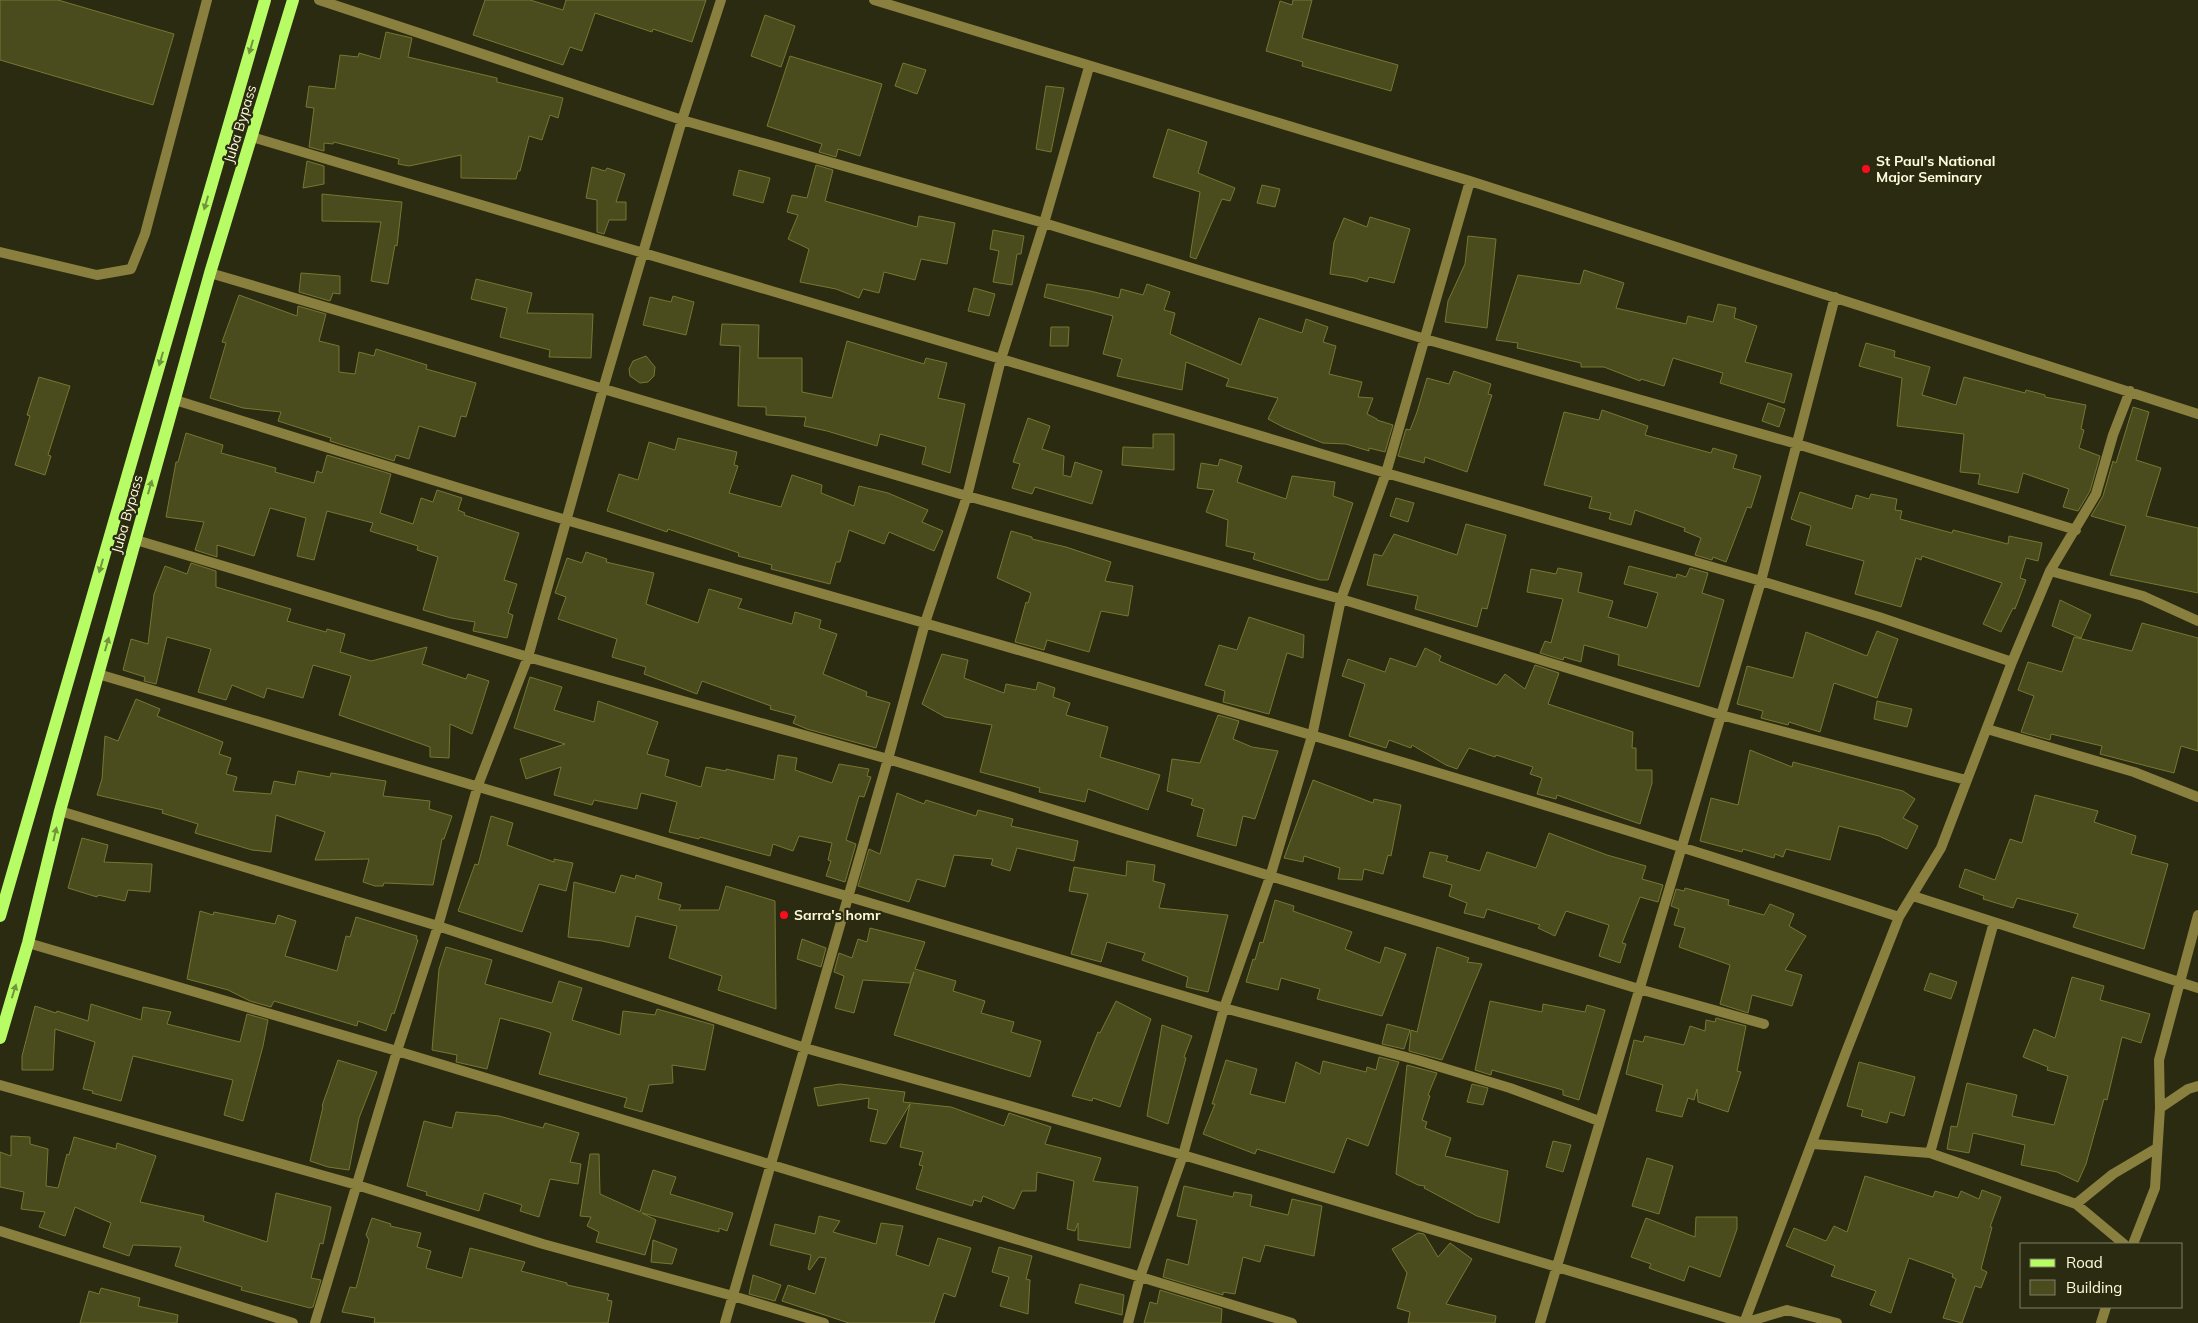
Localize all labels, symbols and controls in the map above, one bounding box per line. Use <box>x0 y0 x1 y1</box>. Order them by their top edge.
one-way arrow <box>247 39 255 54</box>
street label: Juba Bypass <box>220 83 260 165</box>
place label: St Paul's National Major Seminary <box>1876 152 1995 186</box>
marker: St Paul's National Major Seminary <box>1860 163 1872 175</box>
one-way arrow <box>202 196 210 211</box>
one-way arrow <box>157 352 165 367</box>
street label: Juba Bypass <box>107 473 147 555</box>
one-way arrow <box>147 479 155 494</box>
one-way arrow <box>97 558 105 573</box>
one-way arrow <box>103 636 111 651</box>
one-way arrow <box>51 827 59 842</box>
place label: Sarra's homr <box>794 906 881 924</box>
marker: Sarra's homr <box>778 909 790 921</box>
one-way arrow <box>11 984 19 999</box>
legend <box>2020 1243 2183 1308</box>
text: Road <box>2066 1253 2103 1272</box>
text: Building <box>2066 1278 2122 1297</box>

